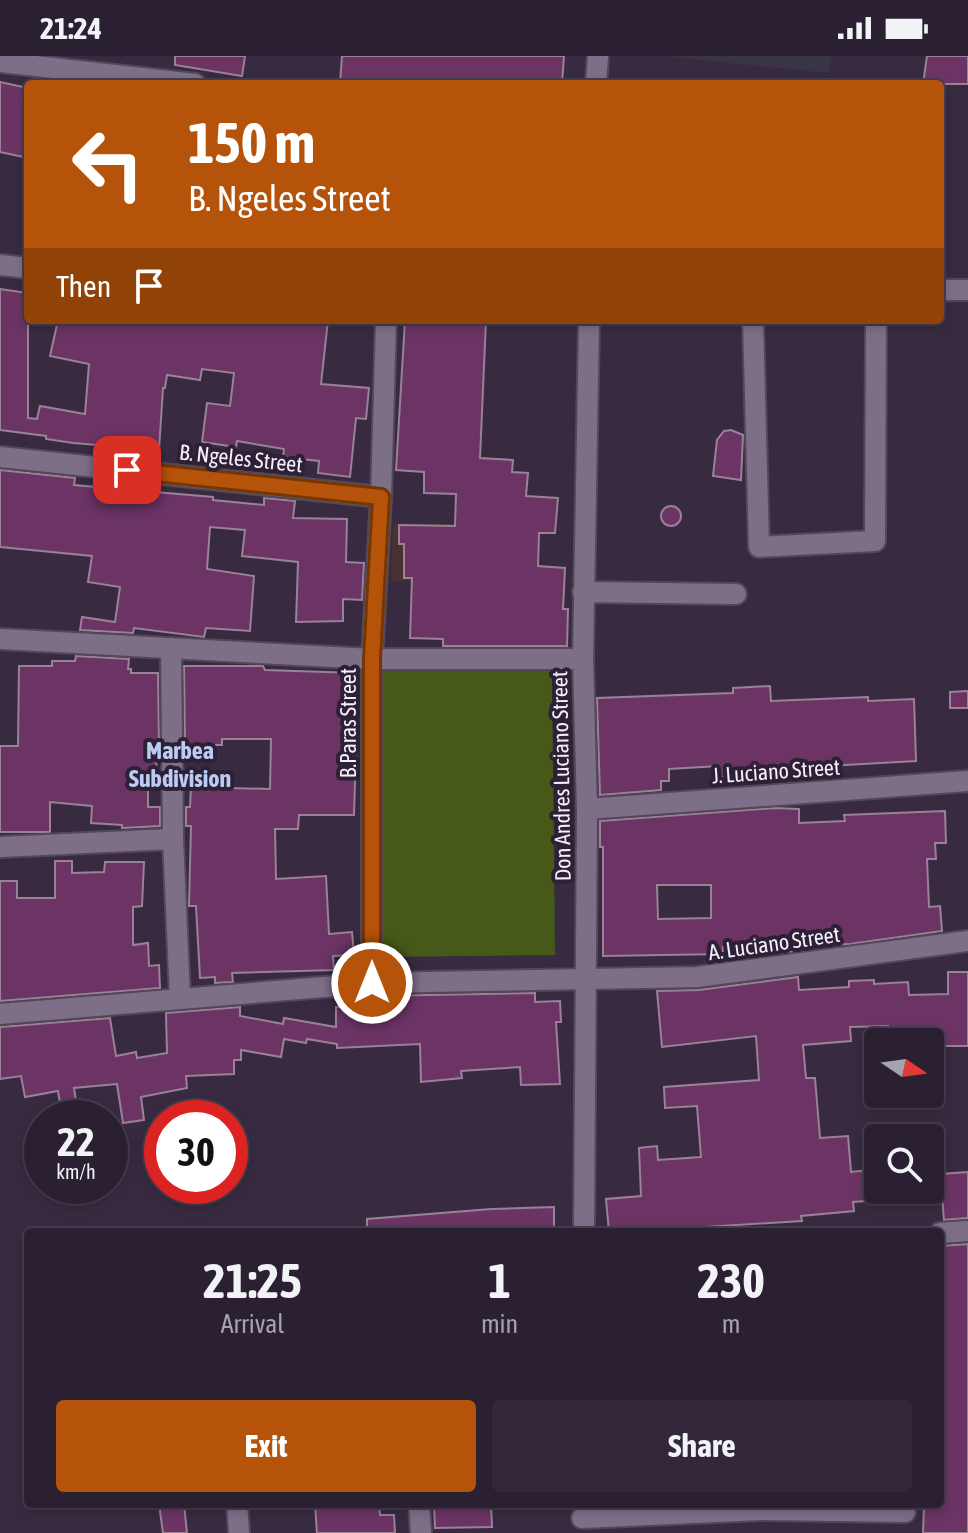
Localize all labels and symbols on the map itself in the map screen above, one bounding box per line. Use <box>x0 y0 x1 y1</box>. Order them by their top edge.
pin <box>93 436 161 504</box>
street label: B. Ngeles Street <box>178 439 304 477</box>
street label: B.Paras Street <box>335 668 361 778</box>
street label: Don Andres Luciano Street <box>546 671 576 881</box>
district label: Marbea Subdivision <box>129 737 231 792</box>
street label: J. Luciano Street <box>711 754 841 788</box>
street label: A. Luciano Street <box>707 921 841 965</box>
position arrow <box>330 941 414 1025</box>
north arrow <box>864 1028 944 1108</box>
speed limit sign: 30 <box>144 1100 248 1204</box>

